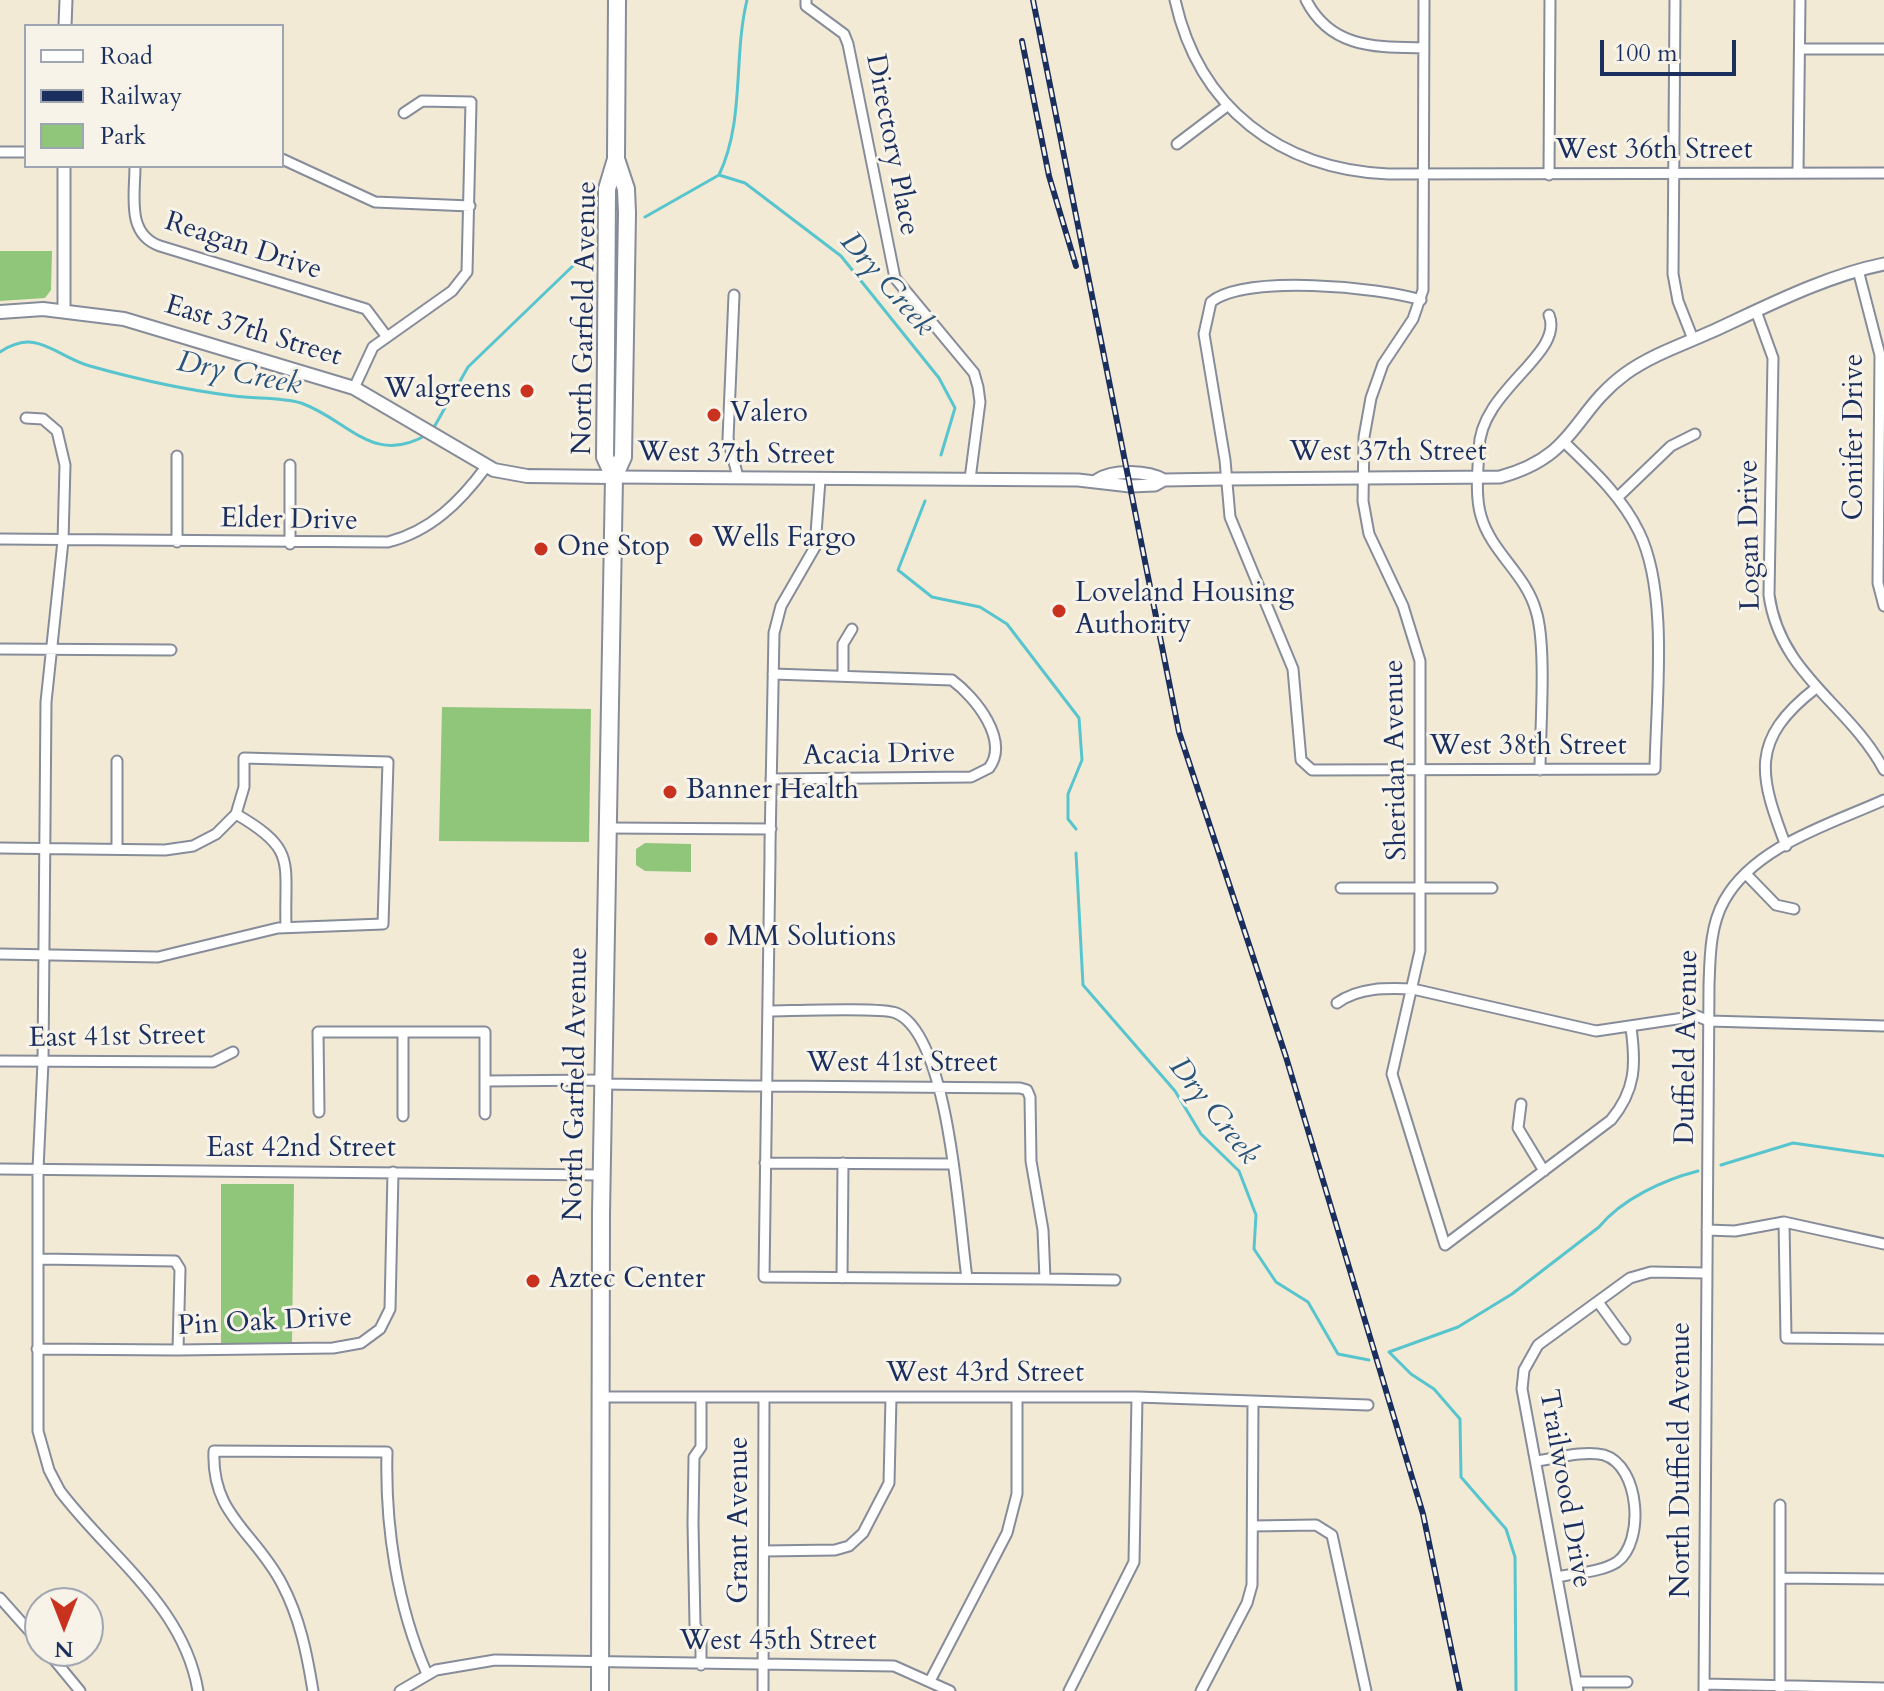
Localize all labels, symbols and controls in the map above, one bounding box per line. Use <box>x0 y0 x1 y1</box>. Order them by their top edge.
legend <box>24 24 284 168</box>
scale bar <box>1604 24 1740 74</box>
text: 100 m <box>1614 37 1678 70</box>
text: Road <box>100 40 153 73</box>
street label: Directory Place <box>857 51 925 239</box>
text: Railway <box>100 80 182 113</box>
text: Park <box>100 120 146 153</box>
street label: West 36th Street <box>1555 135 1753 169</box>
street label: North Garfield Avenue <box>567 181 605 455</box>
street label: Reagan Drive <box>160 206 326 288</box>
water label: Dry Creek <box>831 226 941 344</box>
street label: East 37th Street <box>161 289 345 375</box>
water label: Dry Creek <box>174 345 304 405</box>
street label: Conifer Drive <box>1839 353 1873 521</box>
place label: Walgreens <box>384 374 511 408</box>
marker: Walgreens <box>518 382 536 400</box>
place label: Valero <box>730 398 808 432</box>
marker: Valero <box>705 406 723 424</box>
street label: West 37th Street <box>637 436 835 474</box>
street label: West 37th Street <box>1289 437 1487 471</box>
street label: Logan Drive <box>1733 459 1769 611</box>
street label: Elder Drive <box>220 503 358 539</box>
place label: Wells Fargo <box>712 523 856 557</box>
marker: Wells Fargo <box>687 531 705 549</box>
place label: One Stop <box>557 532 670 566</box>
marker: One Stop <box>532 540 550 558</box>
place label: Loveland Housing Authority <box>1075 578 1294 644</box>
marker: Loveland Housing Authority <box>1050 602 1068 620</box>
street label: Sheridan Avenue <box>1378 659 1416 861</box>
street label: West 38th Street <box>1429 731 1627 765</box>
street label: Acacia Drive <box>802 738 956 774</box>
place label: Banner Health <box>686 775 859 809</box>
marker: Banner Health <box>661 783 679 801</box>
place label: MM Solutions <box>727 922 896 956</box>
marker: MM Solutions <box>702 930 720 948</box>
street label: North Garfield Avenue <box>558 947 596 1221</box>
street label: Duffield Avenue <box>1669 949 1707 1145</box>
street label: East 41st Street <box>28 1020 206 1056</box>
street label: West 41st Street <box>806 1048 998 1082</box>
water label: Dry Creek <box>1160 1051 1266 1173</box>
street label: East 42nd Street <box>206 1133 396 1167</box>
place label: Aztec Center <box>549 1264 705 1298</box>
marker: Aztec Center <box>524 1272 542 1290</box>
street label: Pin Oak Drive <box>177 1302 353 1344</box>
street label: North Duffield Avenue <box>1666 1322 1700 1598</box>
street label: West 43rd Street <box>886 1358 1084 1392</box>
street label: Trailwood Drive <box>1530 1387 1598 1591</box>
street label: Grant Avenue <box>724 1436 758 1604</box>
north arrow <box>24 1587 104 1667</box>
street label: West 45th Street <box>679 1626 877 1660</box>
text: N <box>54 1634 74 1664</box>

